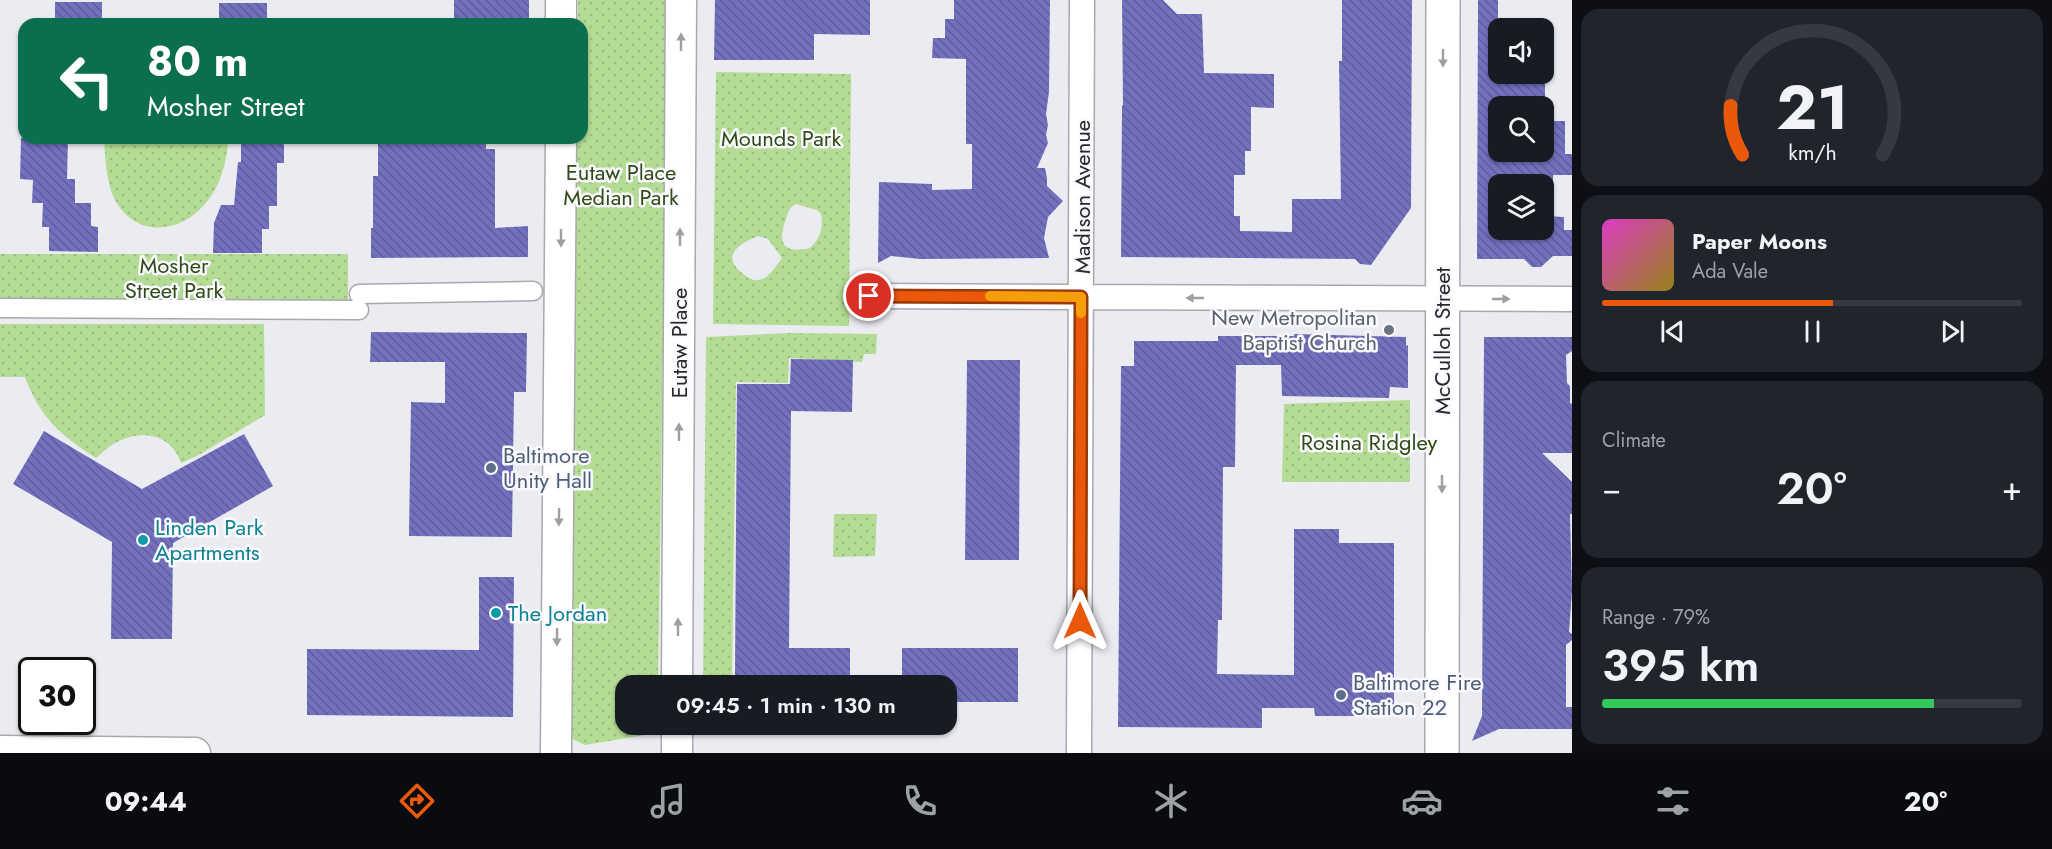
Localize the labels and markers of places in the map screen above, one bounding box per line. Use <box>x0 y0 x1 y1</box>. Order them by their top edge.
pin <box>843 270 894 321</box>
place label: New Metropolitan Baptist Church <box>1211 301 1377 358</box>
marker: New Metropolitan Baptist Church <box>1382 323 1396 337</box>
place label: Baltimore Unity Hall <box>503 439 592 496</box>
marker: Baltimore Unity Hall <box>484 461 498 475</box>
place label: Linden Park Apartments <box>155 511 264 568</box>
marker: Linden Park Apartments <box>136 533 150 547</box>
place label: The Jordan <box>508 597 607 629</box>
marker: The Jordan <box>489 606 503 620</box>
place label: Baltimore Fire Station 22 <box>1353 666 1482 723</box>
marker: Baltimore Fire Station 22 <box>1334 688 1348 702</box>

